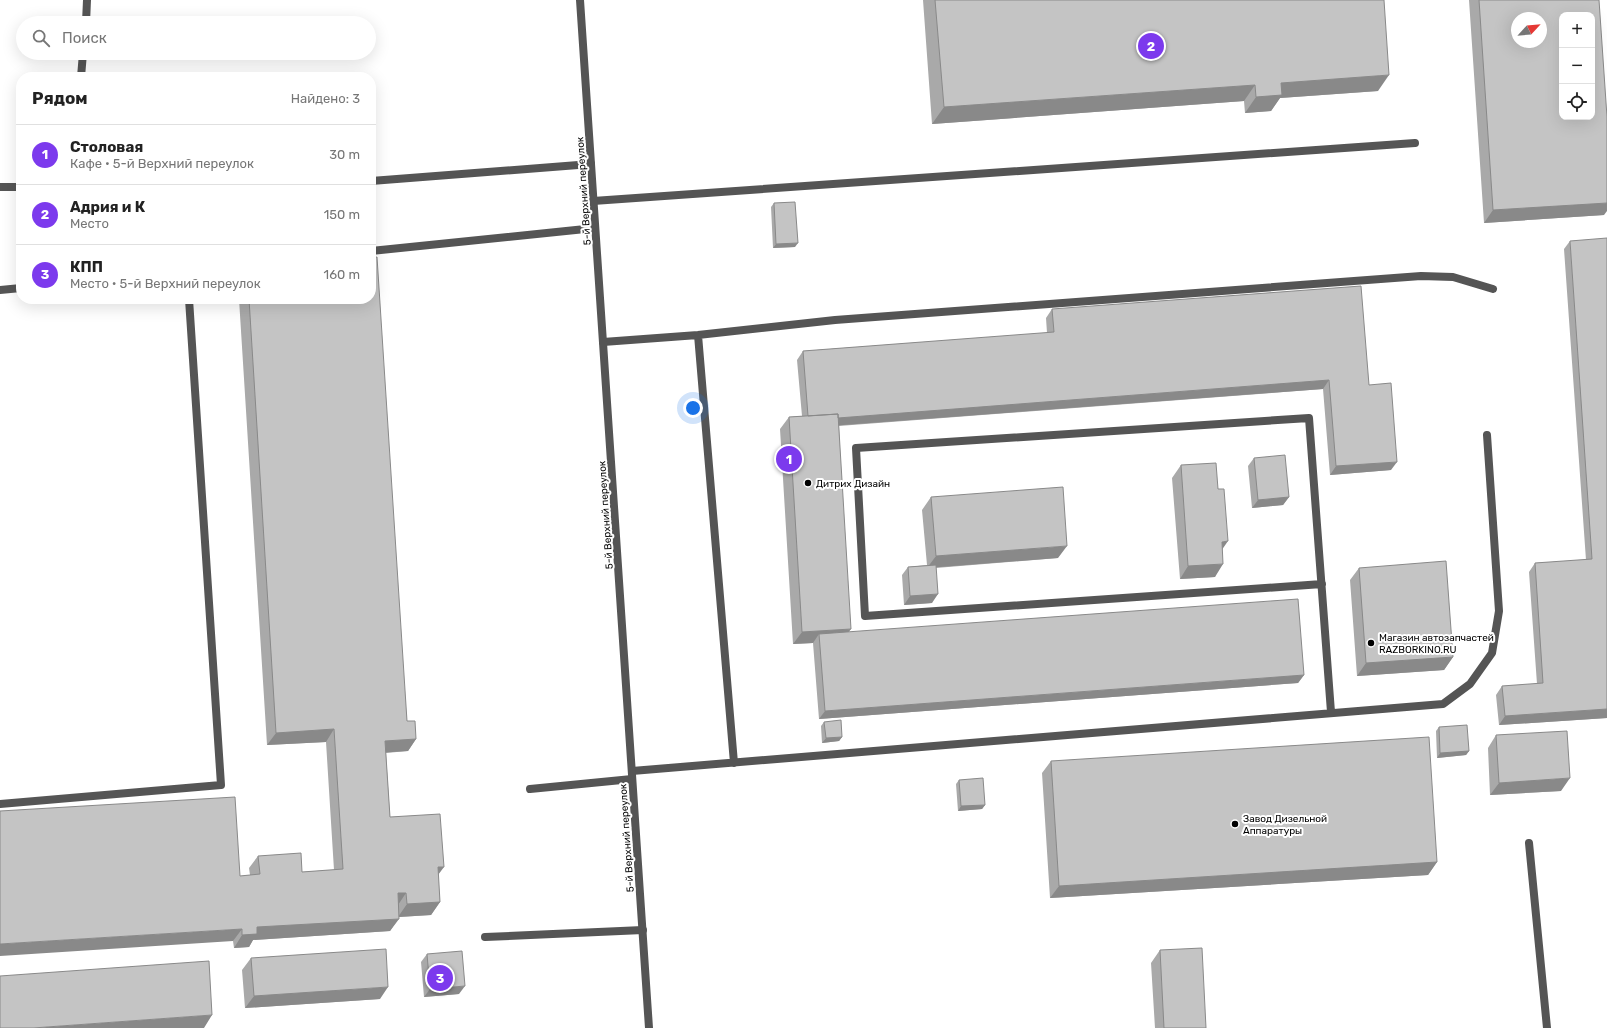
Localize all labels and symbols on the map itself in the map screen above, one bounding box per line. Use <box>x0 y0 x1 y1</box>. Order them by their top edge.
north arrow <box>1511 12 1547 48</box>
pin: 2 <box>1138 31 1164 61</box>
street label: 5-й Верхний переулок <box>574 136 594 246</box>
your location <box>683 398 703 418</box>
pin: 1 <box>776 444 802 474</box>
street label: 5-й Верхний переулок <box>596 460 616 570</box>
marker: Дитрих Дизайн <box>803 478 813 488</box>
place label: Дитрих Дизайн <box>816 478 890 490</box>
place label: Магазин автозапчастей RAZBORKINO.RU <box>1379 632 1494 656</box>
marker: Магазин автозапчастей RAZBORKINO.RU <box>1366 638 1376 648</box>
street label: 5-й Верхний переулок <box>617 783 637 893</box>
place label: Завод Дизельной Аппаратуры <box>1243 813 1327 837</box>
marker: Завод Дизельной Аппаратуры <box>1230 819 1240 829</box>
pin: 3 <box>427 963 453 993</box>

